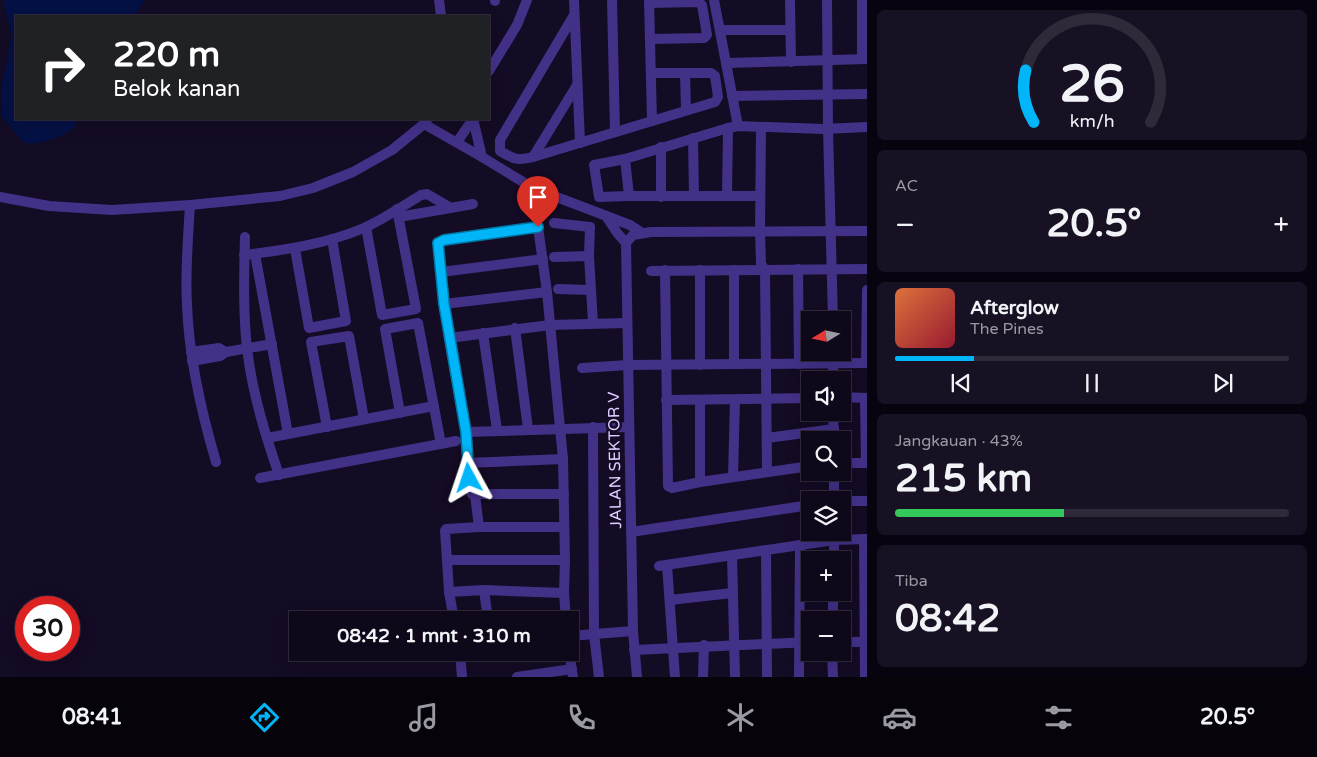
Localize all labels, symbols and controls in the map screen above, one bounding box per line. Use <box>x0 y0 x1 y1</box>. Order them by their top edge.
text: 220 m <box>113 34 220 76</box>
icon: right <box>30 35 95 100</box>
text: 26 <box>1059 53 1125 116</box>
text: Belok kanan <box>113 76 240 102</box>
text: km/h <box>1070 111 1114 132</box>
pin <box>517 176 559 227</box>
text: AC <box>895 176 918 196</box>
icon: arrive <box>524 183 552 211</box>
text: 20.5° <box>1047 201 1142 247</box>
text: − <box>895 208 915 242</box>
text: + <box>1273 208 1289 242</box>
text: Afterglow <box>970 297 1059 319</box>
north arrow <box>801 311 851 361</box>
map controls <box>801 311 851 661</box>
text: The Pines <box>970 319 1044 339</box>
icon: previous <box>947 369 975 397</box>
icon: pause <box>1078 369 1106 397</box>
icon: next <box>1209 369 1237 397</box>
button: sound <box>801 371 851 421</box>
street label: JALAN SEKTOR V <box>604 391 626 529</box>
button: search <box>801 431 851 481</box>
text: Jangkauan · 43% <box>895 431 1023 451</box>
position arrow <box>442 451 494 503</box>
text: 215 km <box>895 456 1032 502</box>
button: layers <box>801 491 851 541</box>
button: + <box>801 551 851 601</box>
text: Tiba <box>895 571 928 591</box>
speed limit sign: 30 <box>15 596 80 661</box>
text: 08:42 <box>895 596 1000 642</box>
button: − <box>801 611 851 661</box>
text: 08:42 · 1 mnt · 310 m <box>337 625 531 647</box>
icon: directions <box>247 700 282 735</box>
icon: music <box>406 700 441 735</box>
icon: phone <box>564 700 599 735</box>
icon: climate <box>723 700 758 735</box>
icon: car <box>882 700 917 735</box>
icon: filters <box>1041 700 1076 735</box>
text: 08:41 <box>62 704 123 730</box>
text: 20.5° <box>1200 704 1255 730</box>

